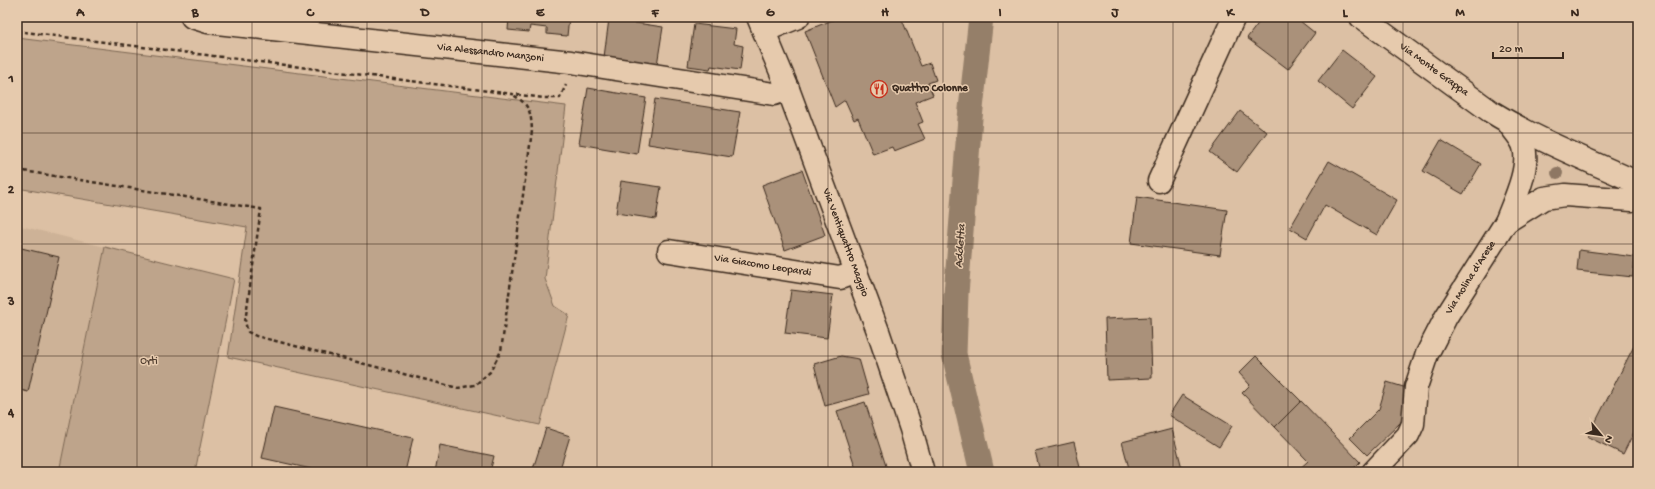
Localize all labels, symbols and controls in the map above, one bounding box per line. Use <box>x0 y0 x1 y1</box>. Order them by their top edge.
text: A <box>75 6 85 21</box>
text: B <box>191 6 200 21</box>
text: C <box>305 6 315 21</box>
text: D <box>420 6 430 21</box>
text: E <box>536 6 545 21</box>
text: F <box>651 6 660 21</box>
text: G <box>766 6 775 21</box>
text: H <box>881 6 889 21</box>
text: I <box>998 6 1002 21</box>
text: J <box>1111 6 1120 21</box>
text: K <box>1225 6 1235 21</box>
text: L <box>1343 6 1349 21</box>
text: M <box>1455 6 1465 21</box>
text: N <box>1571 6 1580 21</box>
scale bar <box>1493 34 1563 60</box>
street label: Via Monte Grappa <box>1396 40 1471 100</box>
street label: Via Alessandro Manzoni <box>436 41 544 65</box>
text: 20 m <box>1499 43 1524 57</box>
text: 1 <box>7 72 14 87</box>
restaurant icon: Quattro Colonne <box>869 79 889 99</box>
place label: Quattro Colonne <box>892 82 969 95</box>
text: 2 <box>8 183 15 198</box>
street label: Via Ventiquattro Maggio <box>819 186 871 299</box>
water label: Addetta <box>952 222 970 268</box>
street label: Via Molina d'Arese <box>1443 239 1499 317</box>
street label: Via Giacomo Leopardi <box>713 252 812 279</box>
text: 3 <box>7 295 15 310</box>
park label: Orti <box>140 356 158 368</box>
text: 4 <box>7 406 15 421</box>
north arrow <box>1581 415 1621 455</box>
text: N <box>1601 433 1615 445</box>

